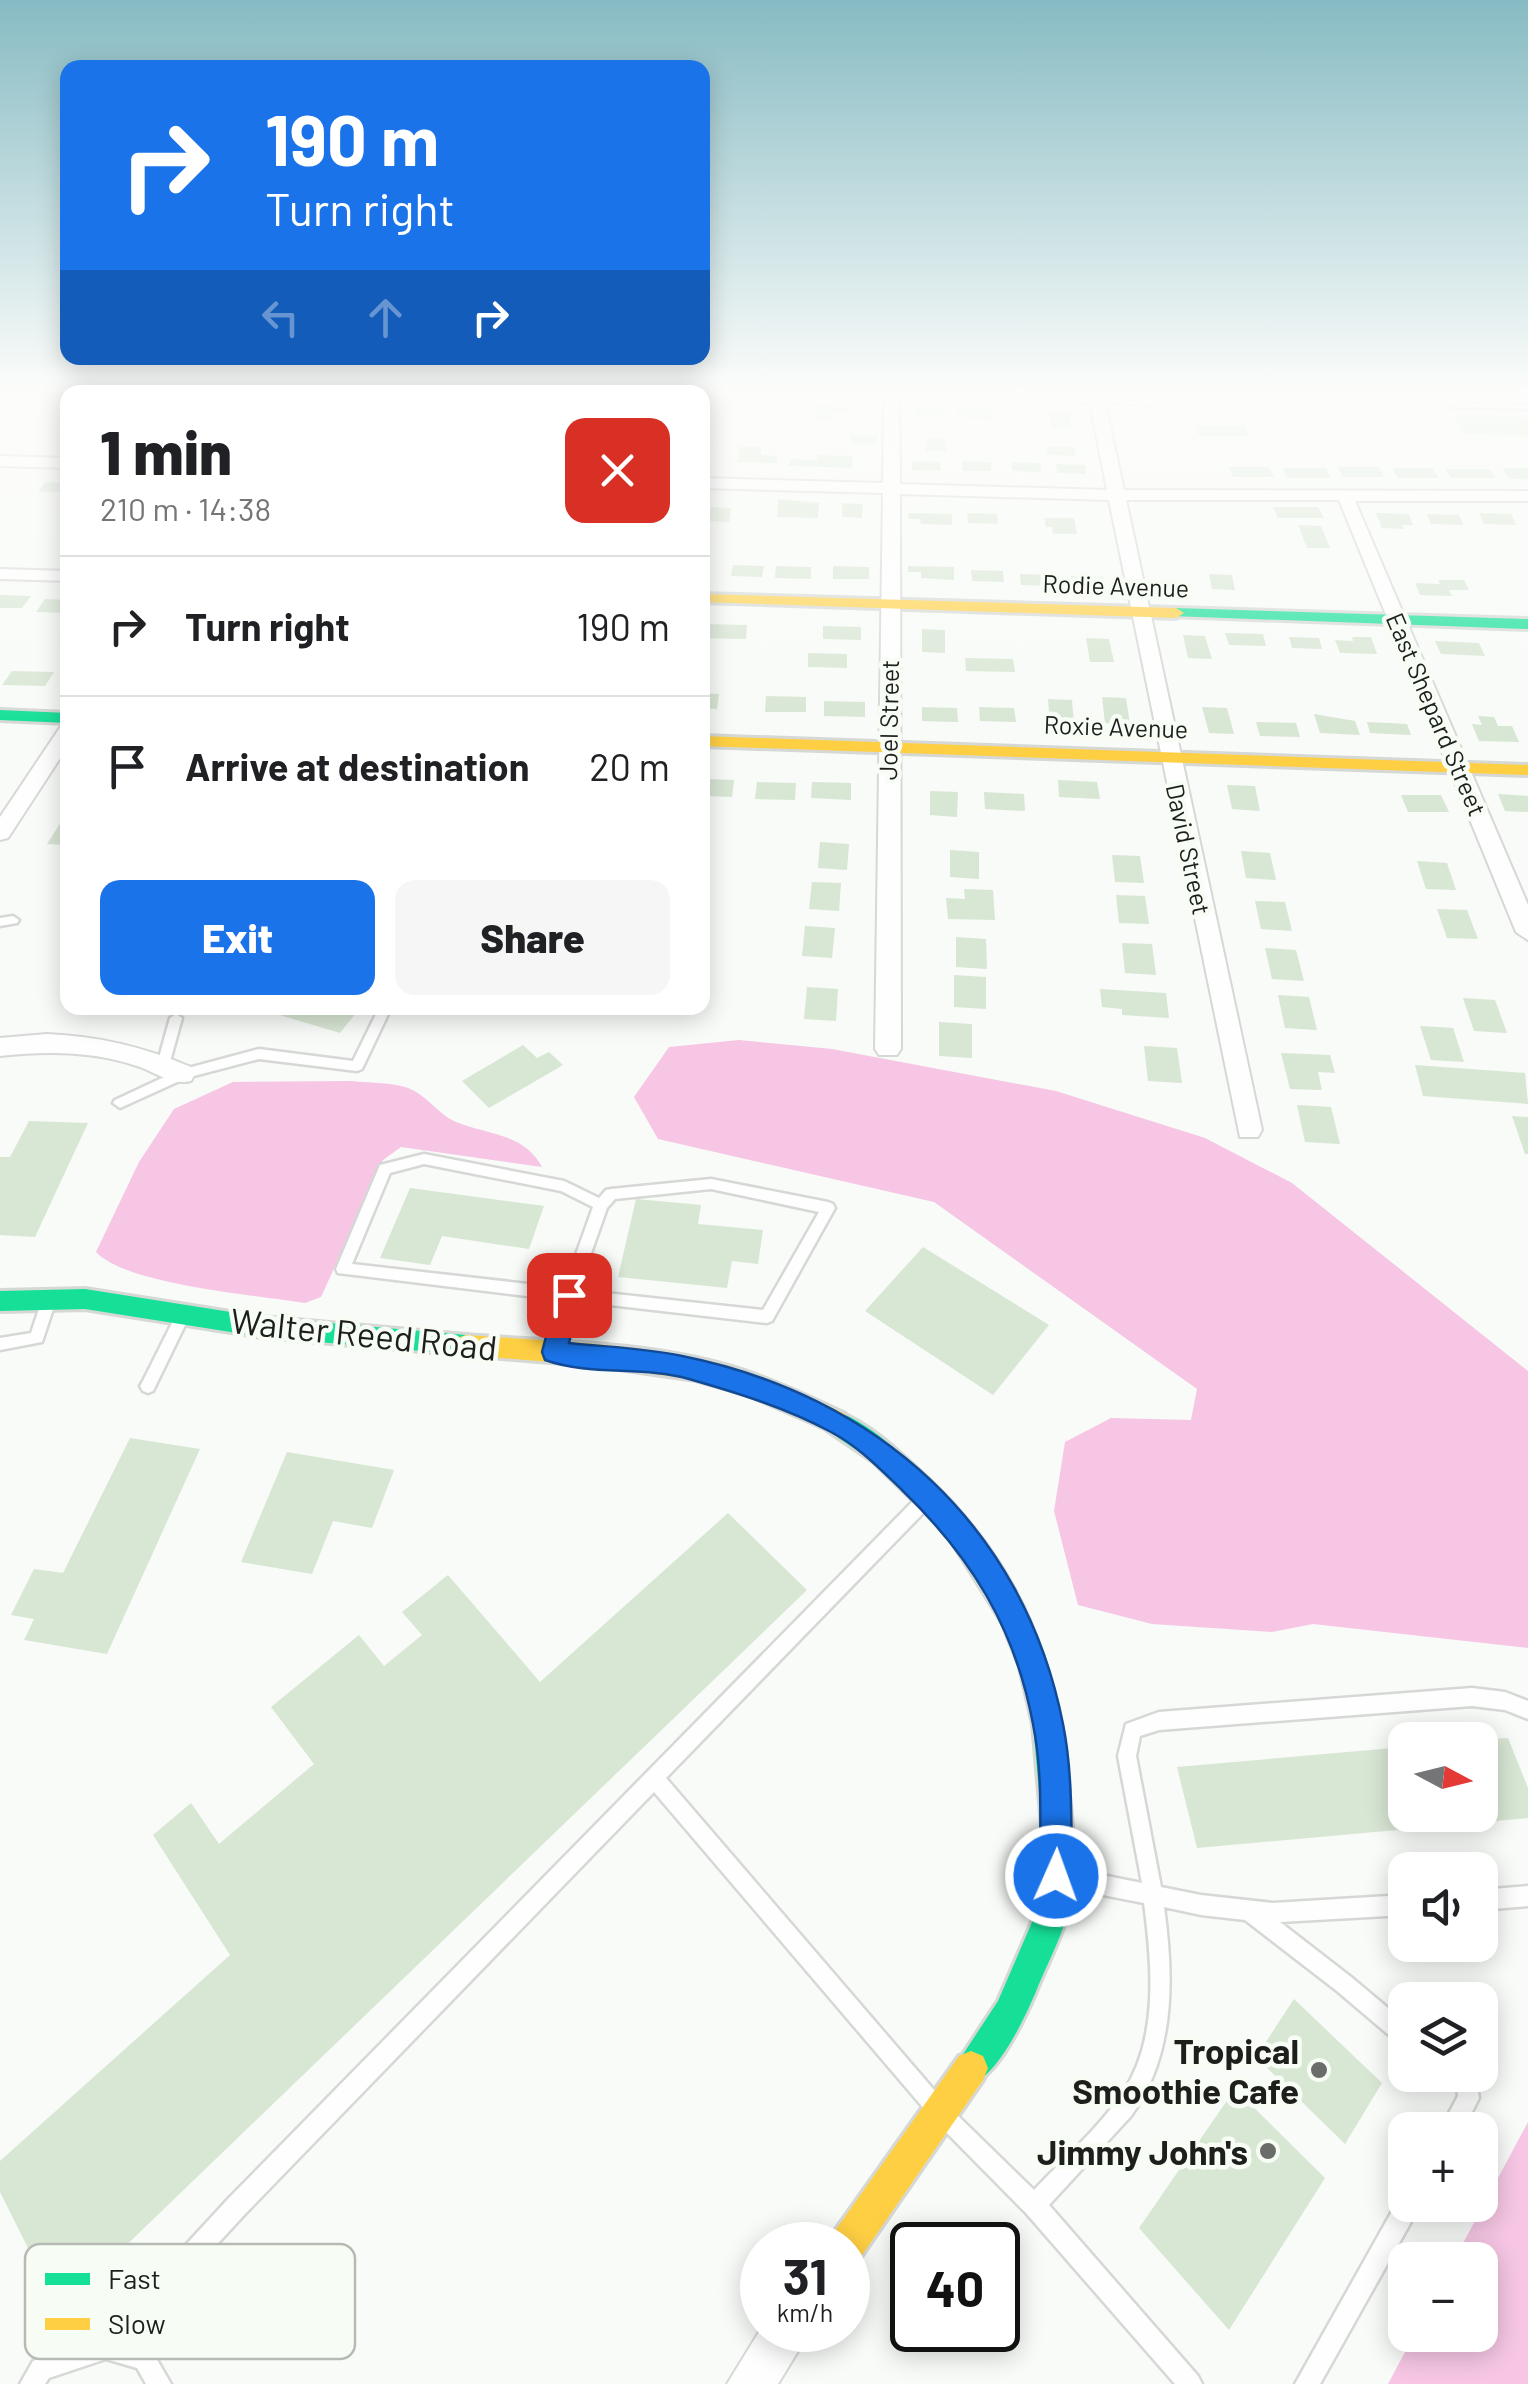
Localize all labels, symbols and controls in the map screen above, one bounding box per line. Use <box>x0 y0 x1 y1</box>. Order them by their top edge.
text: 190 m <box>265 96 439 180</box>
icon: right <box>100 100 230 230</box>
text: Turn right <box>265 181 455 235</box>
icon: left <box>253 290 308 345</box>
icon: ahead <box>358 290 413 345</box>
icon: right <box>463 290 518 345</box>
text: 1 min <box>100 415 232 487</box>
button: close <box>565 418 670 523</box>
text: 210 m · 14:38 <box>100 489 271 527</box>
street label: Rodie Avenue <box>1042 567 1190 603</box>
icon: right <box>100 599 155 654</box>
text: Turn right <box>185 603 350 649</box>
text: 190 m <box>576 603 670 649</box>
street label: East Shepard Street <box>1381 608 1493 820</box>
street label: Joel Street <box>872 660 904 780</box>
street label: Roxie Avenue <box>1043 708 1189 744</box>
icon: arrive <box>100 739 155 794</box>
text: Arrive at destination <box>185 743 530 789</box>
text: 20 m <box>589 743 670 789</box>
street label: David Street <box>1160 781 1218 917</box>
button: Exit <box>100 880 375 995</box>
button: Share <box>395 880 670 995</box>
pin <box>527 1253 612 1338</box>
icon: arrive <box>542 1268 597 1323</box>
street label: Walter Reed Road <box>229 1298 499 1368</box>
north arrow <box>1388 1722 1498 1832</box>
map controls <box>1388 1722 1498 2352</box>
position arrow <box>1004 1824 1108 1928</box>
button: sound <box>1388 1852 1498 1962</box>
button: layers <box>1388 1982 1498 2092</box>
place label: Tropical Smoothie Cafe <box>1072 2029 1299 2111</box>
marker: Tropical Smoothie Cafe <box>1308 2059 1330 2081</box>
button: + <box>1388 2112 1498 2222</box>
place label: Jimmy John's <box>1037 2130 1248 2172</box>
marker: Jimmy John's <box>1257 2140 1279 2162</box>
speed limit sign: 40 <box>890 2222 1020 2352</box>
button: − <box>1388 2242 1498 2352</box>
legend <box>25 2244 355 2359</box>
text: 31 <box>783 2245 827 2305</box>
text: Fast <box>108 2261 161 2295</box>
text: km/h <box>777 2297 833 2327</box>
text: Slow <box>108 2306 166 2340</box>

